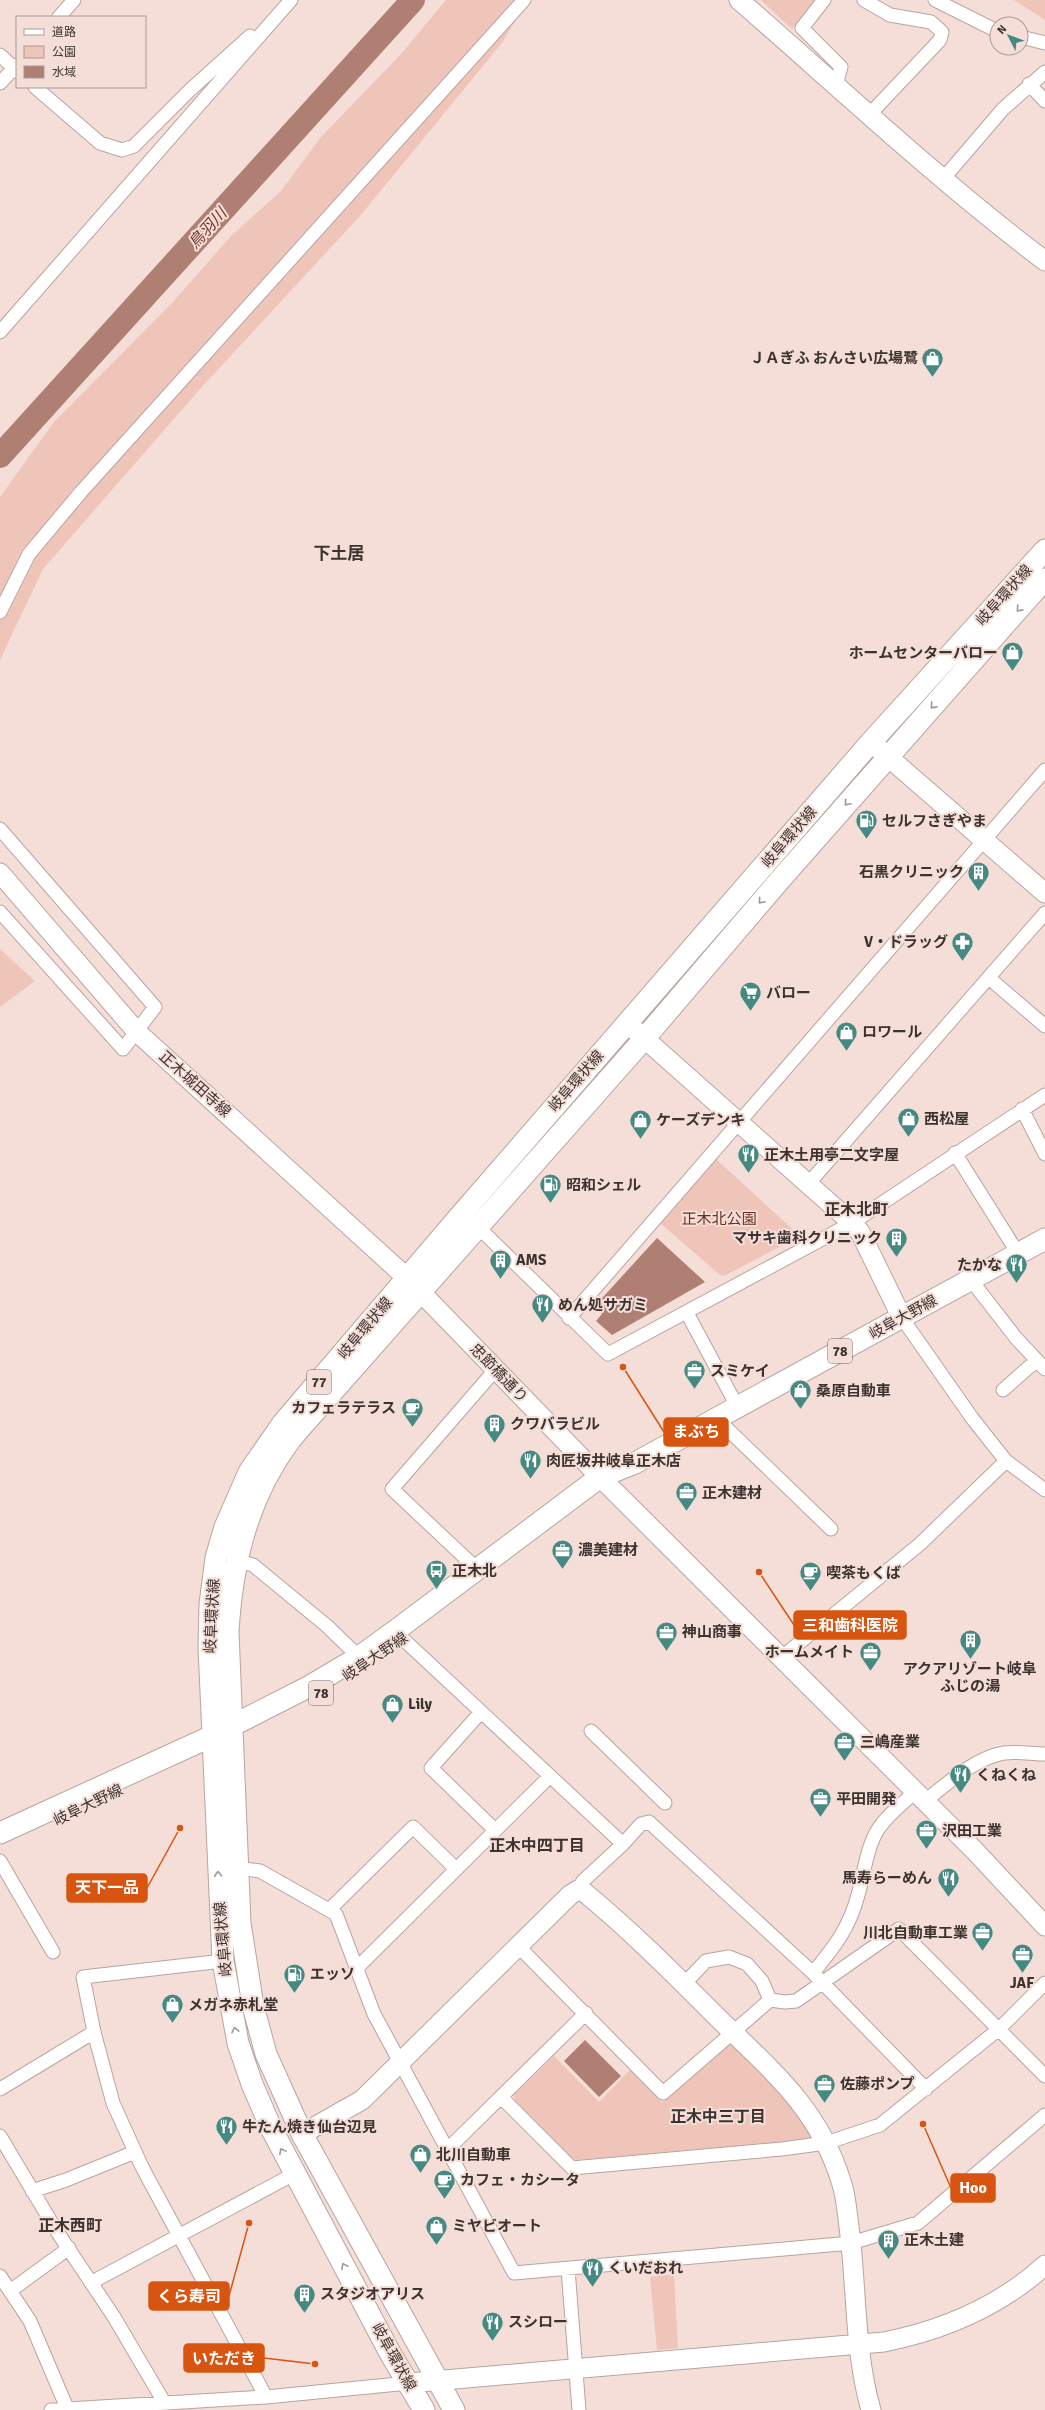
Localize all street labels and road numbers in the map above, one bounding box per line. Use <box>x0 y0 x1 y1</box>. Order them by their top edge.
street label: 岐阜環状線 <box>972 561 1036 629</box>
street label: 岐阜環状線 <box>758 803 820 871</box>
street label: 正木城田寺線 <box>156 1047 234 1121</box>
street label: 岐阜環状線 <box>545 1047 607 1115</box>
street label: 岐阜大野線 <box>866 1291 940 1343</box>
street label: 岐阜環状線 <box>334 1293 396 1363</box>
road number: 78 <box>828 1339 852 1363</box>
street label: 忠節橋通り <box>466 1340 532 1406</box>
road number: 77 <box>307 1370 331 1394</box>
street label: 岐阜環状線 <box>201 1578 223 1654</box>
street label: 岐阜大野線 <box>339 1629 411 1685</box>
road number: 78 <box>309 1681 333 1705</box>
street label: 岐阜大野線 <box>50 1780 126 1830</box>
street label: 岐阜環状線 <box>211 1901 235 1977</box>
street label: 岐阜環状線 <box>368 2320 420 2394</box>

